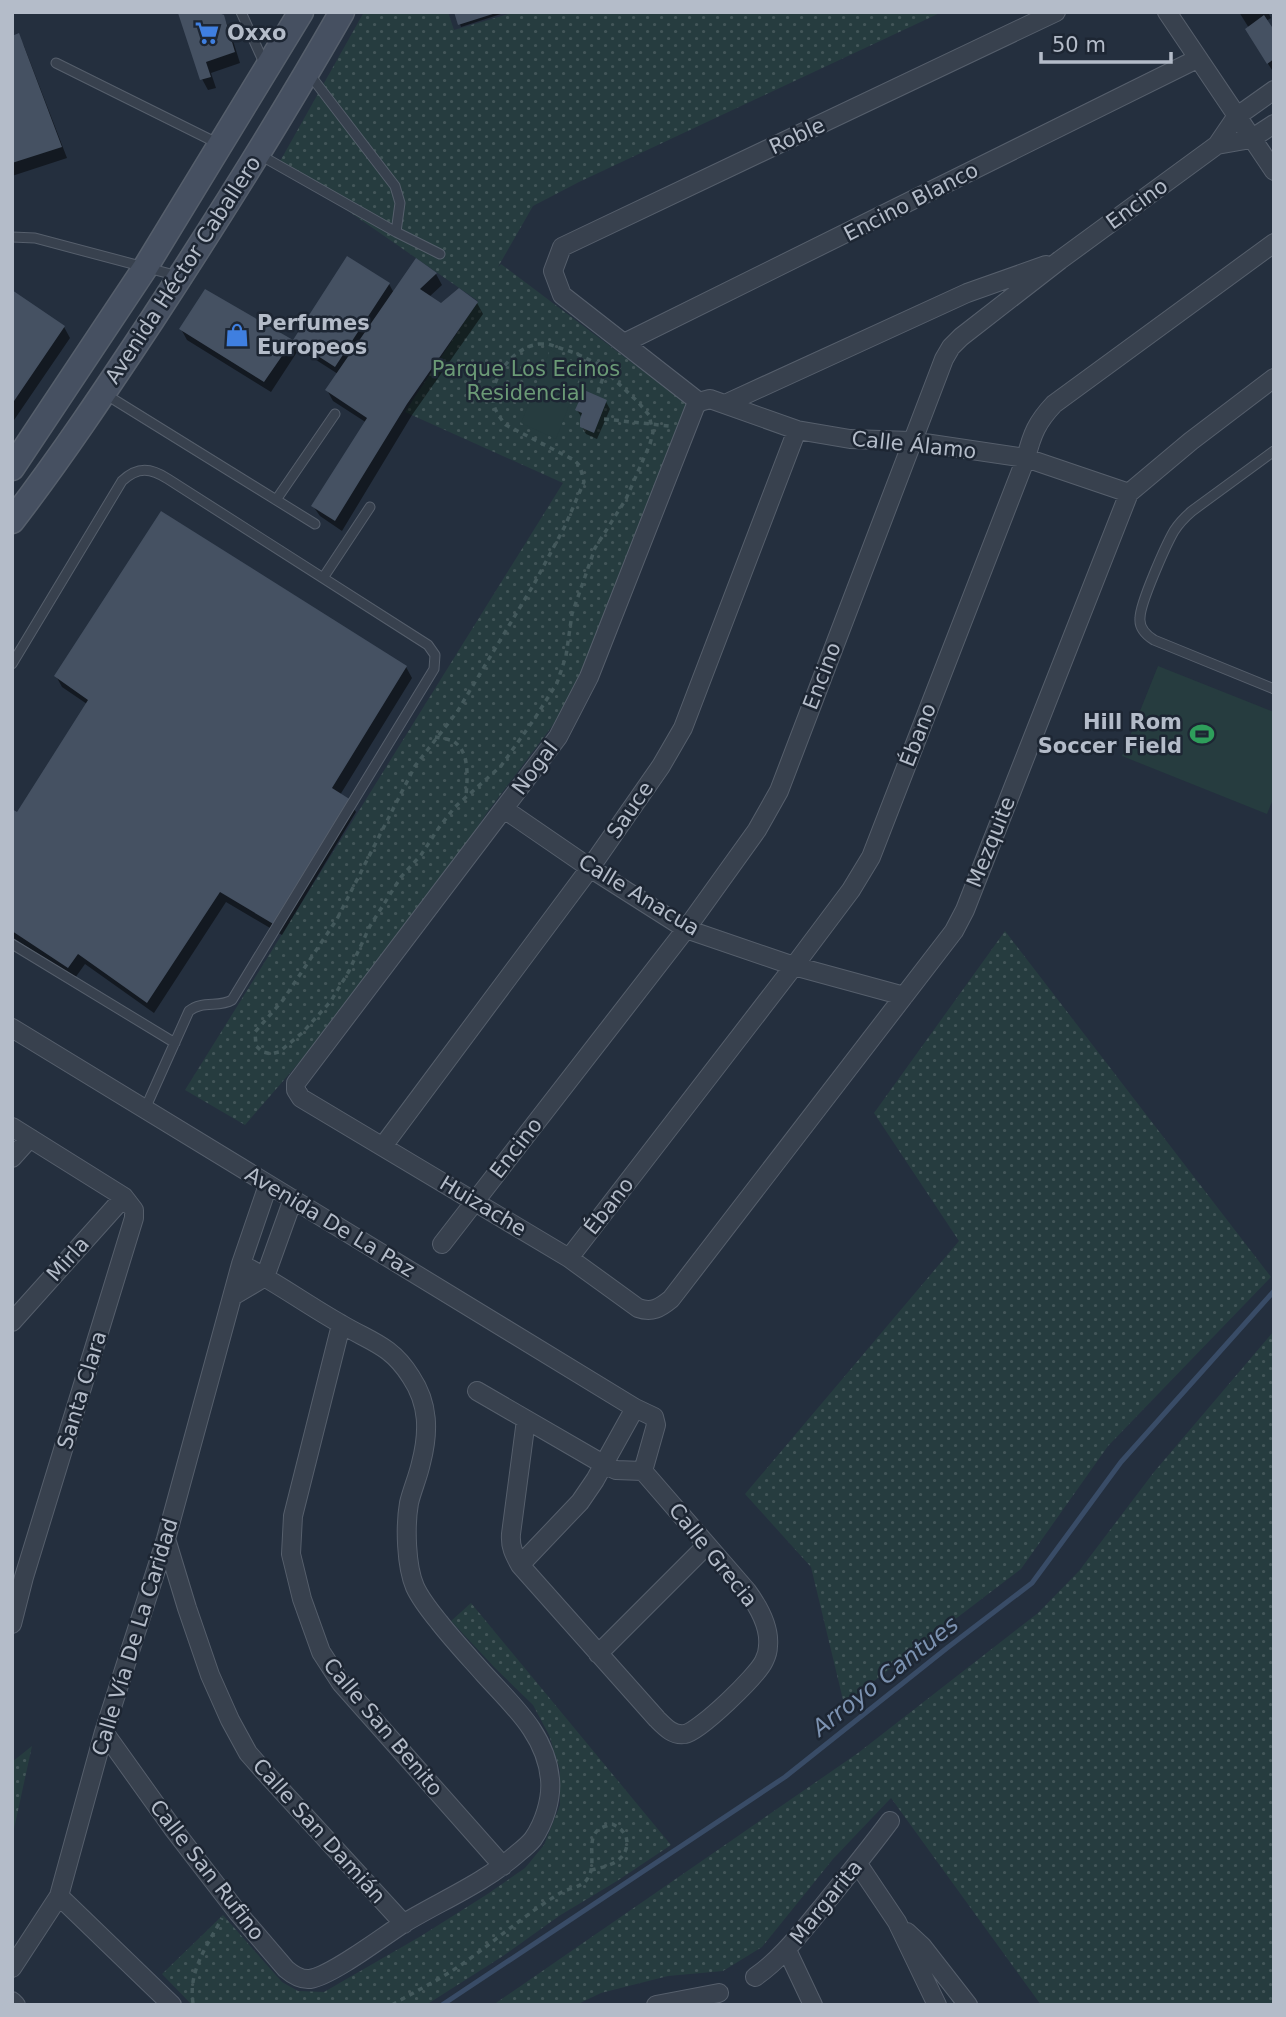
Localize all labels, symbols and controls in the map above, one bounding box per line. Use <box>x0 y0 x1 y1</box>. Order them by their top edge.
supermarket icon: Oxxo <box>193 19 221 47</box>
place label: Oxxo <box>227 21 286 45</box>
scale bar <box>1041 21 1170 65</box>
text: 50 m <box>1052 33 1106 57</box>
street label: Roble <box>765 113 829 159</box>
street label: Avenida Héctor Caballero <box>100 152 266 388</box>
street label: Encino Blanco <box>840 158 982 246</box>
street label: Encino <box>1102 174 1172 234</box>
place label: Perfumes Europeos <box>257 311 370 359</box>
shop icon: Perfumes Europeos <box>223 321 251 349</box>
park label: Parque Los Ecinos Residencial <box>432 357 620 405</box>
street label: Calle Álamo <box>851 426 978 463</box>
street label: Encino <box>798 639 846 713</box>
street label: Ébano <box>894 700 941 770</box>
place label: Hill Rom Soccer Field <box>1038 710 1182 758</box>
sports icon: Hill Rom Soccer Field <box>1188 720 1216 748</box>
street label: Nogal <box>507 737 563 799</box>
street label: Sauce <box>602 777 658 843</box>
street label: Mezquite <box>962 793 1020 891</box>
street label: Calle Anacua <box>574 849 704 941</box>
street label: Encino <box>485 1113 547 1183</box>
street label: Avenida De La Paz <box>241 1162 419 1282</box>
street label: Huizache <box>435 1171 531 1241</box>
street label: Ébano <box>579 1172 639 1239</box>
street label: Mirla <box>42 1232 94 1286</box>
street label: Santa Clara <box>53 1328 111 1452</box>
street label: Calle Grecia <box>664 1498 762 1612</box>
street label: Calle Vía De La Caridad <box>87 1515 183 1759</box>
water label: Arroyo Cantues <box>805 1611 963 1742</box>
street label: Calle San Benito <box>318 1653 448 1801</box>
street label: Calle San Damián <box>248 1754 390 1908</box>
street label: Calle San Rufino <box>145 1795 269 1945</box>
street label: Margarita <box>785 1855 867 1949</box>

